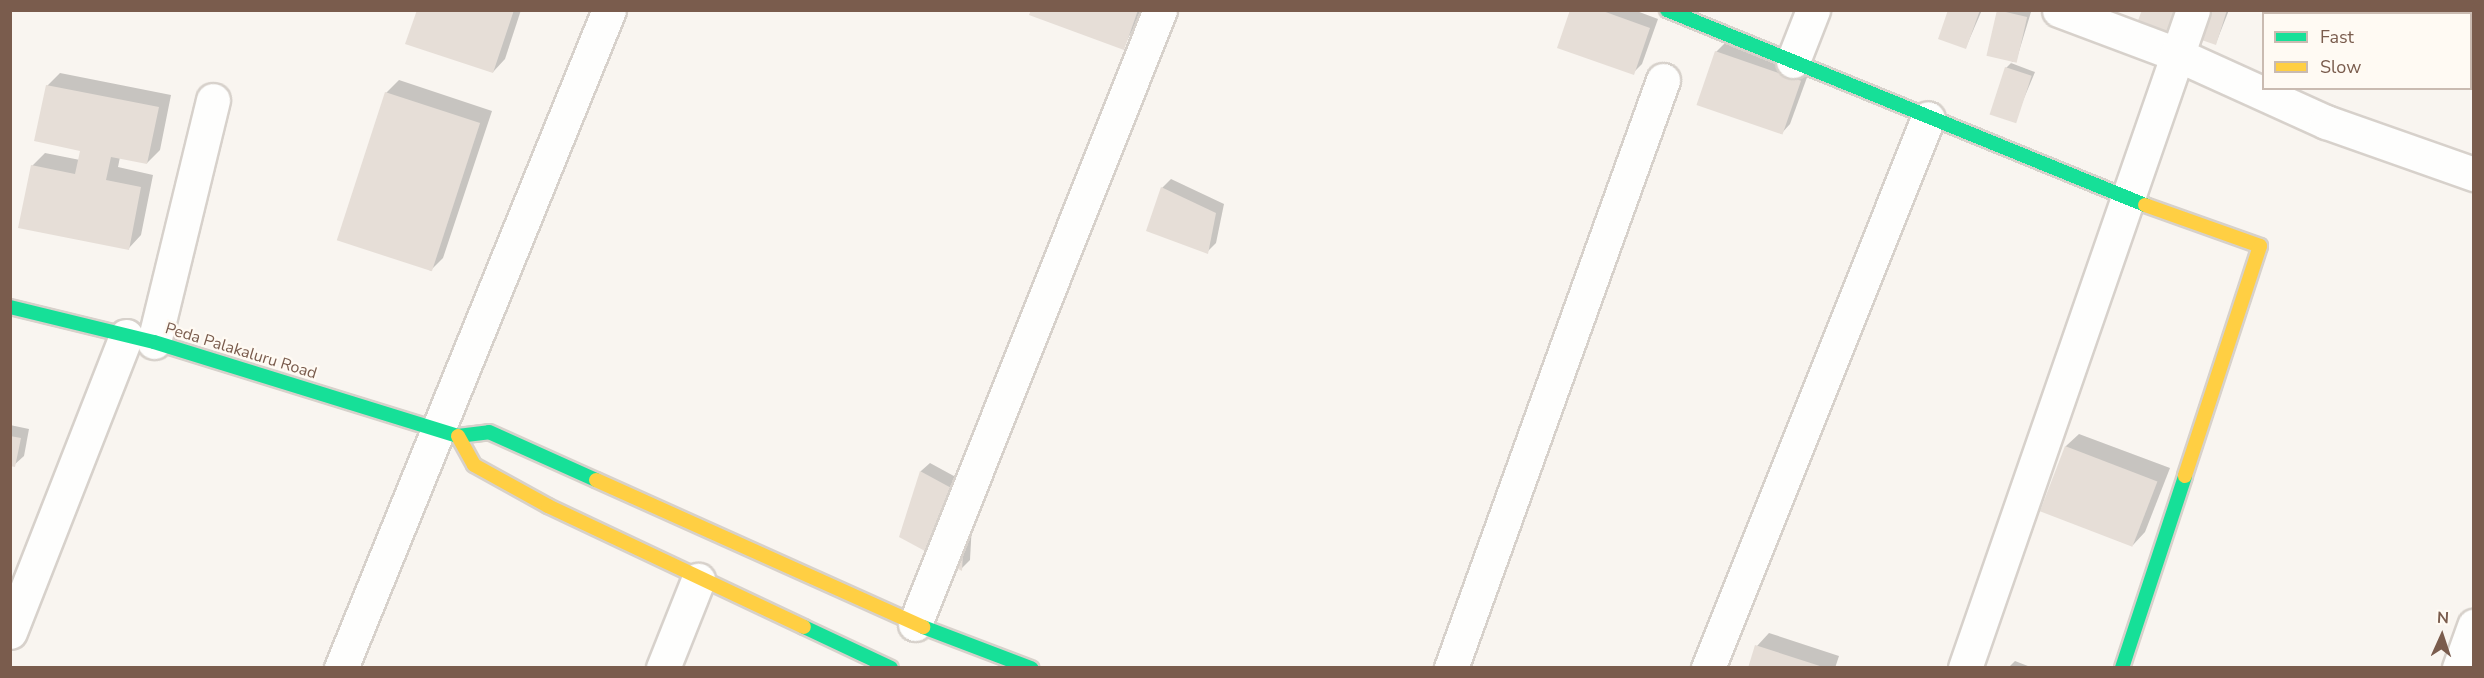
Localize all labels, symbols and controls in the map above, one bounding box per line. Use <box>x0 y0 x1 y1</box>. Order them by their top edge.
legend <box>2262 12 2472 90</box>
text: Fast <box>2320 25 2354 49</box>
text: Slow <box>2320 55 2361 79</box>
street label: Peda Palakaluru Road <box>163 319 319 383</box>
north arrow <box>2412 606 2472 666</box>
text: N <box>2436 607 2449 629</box>

